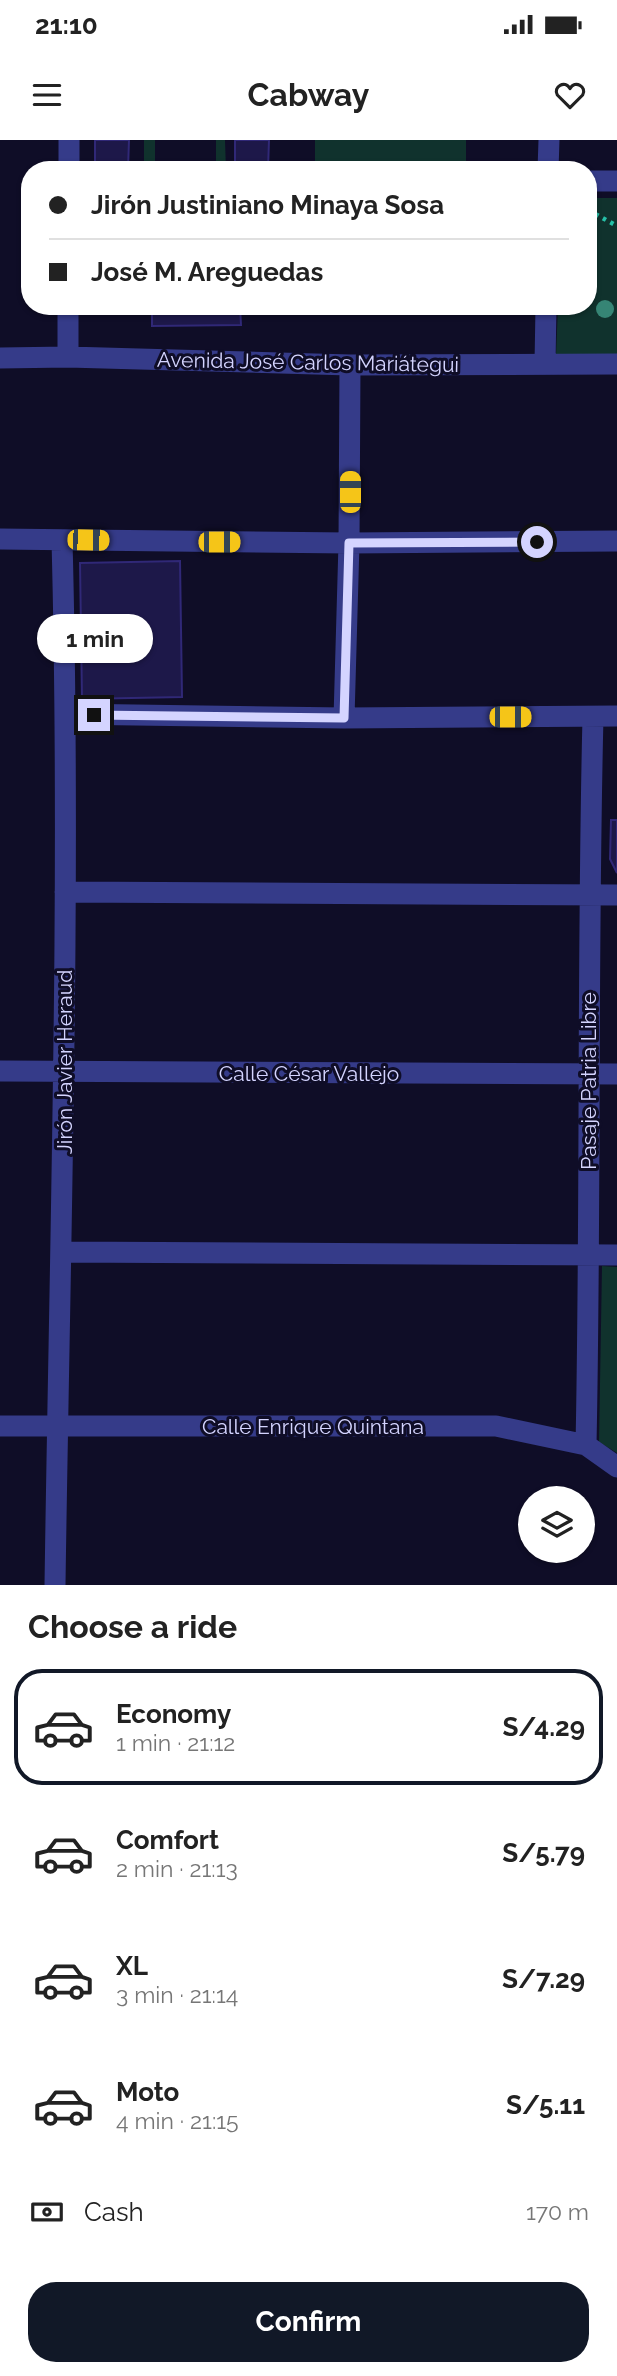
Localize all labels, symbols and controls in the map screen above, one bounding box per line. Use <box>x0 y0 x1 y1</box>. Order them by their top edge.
text: 21:10 <box>35 10 98 40</box>
icon: menu <box>28 76 66 114</box>
text: Cabway <box>248 76 369 113</box>
icon: heart <box>551 76 589 114</box>
text: Jirón Justiniano Minaya Sosa <box>91 190 444 220</box>
text: José M. Areguedas <box>91 257 323 287</box>
street label: Avenida José Carlos Mariátegui <box>157 347 459 377</box>
car <box>340 471 361 513</box>
route start <box>521 526 553 558</box>
car <box>67 529 110 551</box>
car <box>199 532 241 553</box>
callout: 1 min <box>36 614 152 662</box>
text: 1 min <box>66 625 124 652</box>
route end <box>78 699 110 731</box>
car <box>490 707 532 728</box>
street label: Jirón Javier Heraud <box>52 970 77 1154</box>
street label: Pasaje Patria Libre <box>576 992 601 1170</box>
street label: Calle César Vallejo <box>219 1061 399 1086</box>
street label: Calle Enrique Quintana <box>202 1414 424 1439</box>
map controls <box>518 1486 595 1563</box>
button: layers <box>518 1486 595 1563</box>
text: Choose a ride <box>28 1608 237 1645</box>
icon: car <box>32 1696 95 1759</box>
text: Economy <box>116 1699 231 1729</box>
text: S/4.29 <box>502 1712 585 1742</box>
text: 1 min · 21:12 <box>116 1729 235 1756</box>
icon: car <box>32 1822 95 1885</box>
text: Comfort <box>116 1825 219 1855</box>
text: S/5.79 <box>502 1838 585 1868</box>
text: 2 min · 21:13 <box>116 1855 238 1882</box>
icon: car <box>32 1948 95 2011</box>
text: XL <box>116 1951 148 1981</box>
text: S/7.29 <box>502 1964 585 1994</box>
text: 3 min · 21:14 <box>116 1981 238 2008</box>
icon: car <box>32 2074 95 2137</box>
text: Moto <box>116 2077 179 2107</box>
text: S/5.11 <box>506 2090 585 2120</box>
text: 4 min · 21:15 <box>116 2107 239 2134</box>
icon: cash <box>28 2193 66 2231</box>
text: Cash <box>84 2197 144 2227</box>
text: 170 m <box>526 2198 589 2225</box>
button: Confirm <box>28 2282 589 2362</box>

